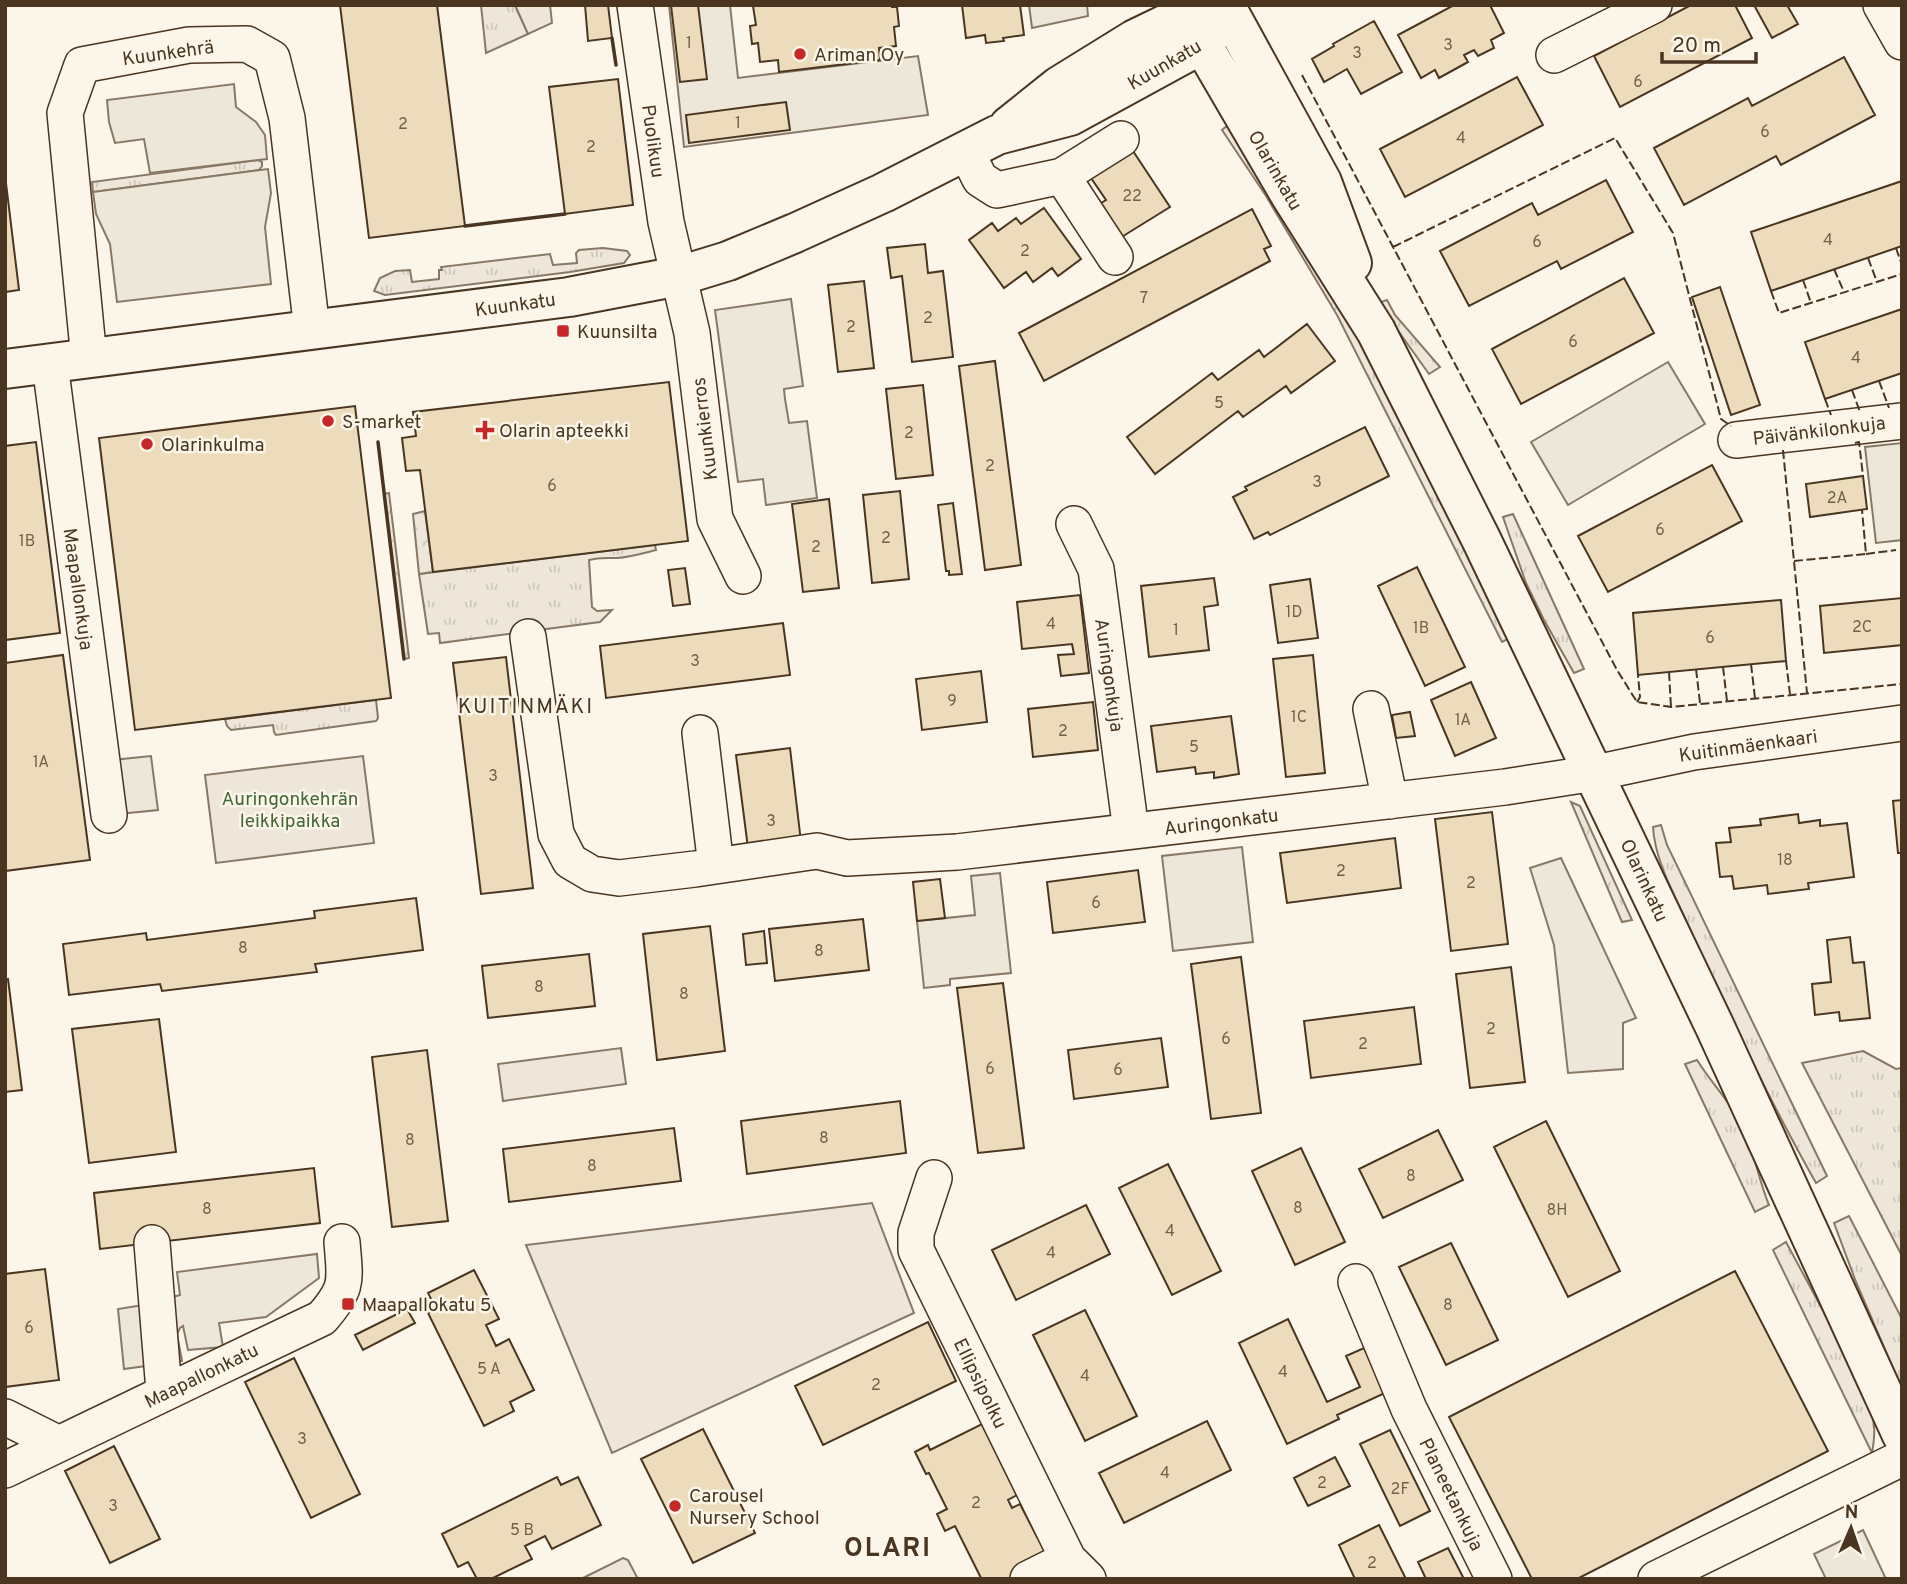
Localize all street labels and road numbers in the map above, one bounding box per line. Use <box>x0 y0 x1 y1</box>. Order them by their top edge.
street label: Kuunkatu <box>1124 35 1206 96</box>
street label: Kuunkehrä <box>121 36 216 72</box>
street label: Puolikuu <box>635 103 669 180</box>
street label: Olarinkatu <box>1242 127 1307 215</box>
street label: Kuunkatu <box>473 288 557 324</box>
street label: Kuunkierros <box>688 376 724 482</box>
street label: Päivänkilonkuja <box>1751 412 1887 452</box>
street label: Maapallonkuja <box>57 527 97 652</box>
street label: Auringonkuja <box>1088 617 1128 734</box>
street label: Kuitinmäenkaari <box>1677 725 1819 769</box>
street label: Auringonkatu <box>1163 804 1280 842</box>
street label: Olarinkatu <box>1614 836 1673 926</box>
street label: Ellipsipolku <box>947 1335 1011 1433</box>
street label: Maapallonkatu <box>141 1339 263 1415</box>
street label: Planeetankuja <box>1413 1434 1488 1555</box>

